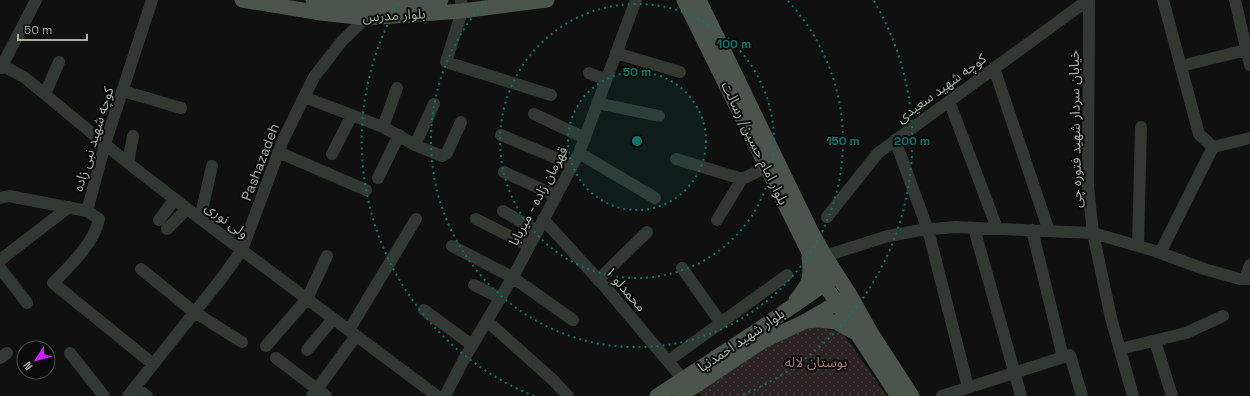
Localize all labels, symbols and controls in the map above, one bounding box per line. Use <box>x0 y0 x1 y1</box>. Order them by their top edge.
street label: بلوار مدرس <box>362 4 426 26</box>
scale bar <box>18 16 87 42</box>
text: 50 m <box>24 22 52 38</box>
text: 100 m <box>717 36 751 52</box>
street label: کوچه شهید سعیدی <box>892 49 990 128</box>
street label: خیابان سردار شهید فتوره چی <box>1065 50 1086 208</box>
text: 50 m <box>623 64 651 80</box>
street label: بلوار امام حسین/ رسالت <box>716 78 793 209</box>
street label: کوچه شهید نبی زاده <box>69 84 119 194</box>
street label: Pashazadeh <box>237 121 283 203</box>
text: 150 m <box>826 133 860 149</box>
text: 200 m <box>894 133 930 149</box>
centre of rings <box>630 134 644 148</box>
street label: قهرمان زاده - میربابا <box>504 143 572 249</box>
street label: ولی نوری <box>202 198 252 242</box>
street label: محمدلو ۱ <box>602 263 650 315</box>
street label: بلوار شهید احمدنیا <box>694 304 788 376</box>
north arrow <box>16 340 56 380</box>
park label: بوستان لاله <box>785 353 847 371</box>
text: N <box>20 359 36 373</box>

